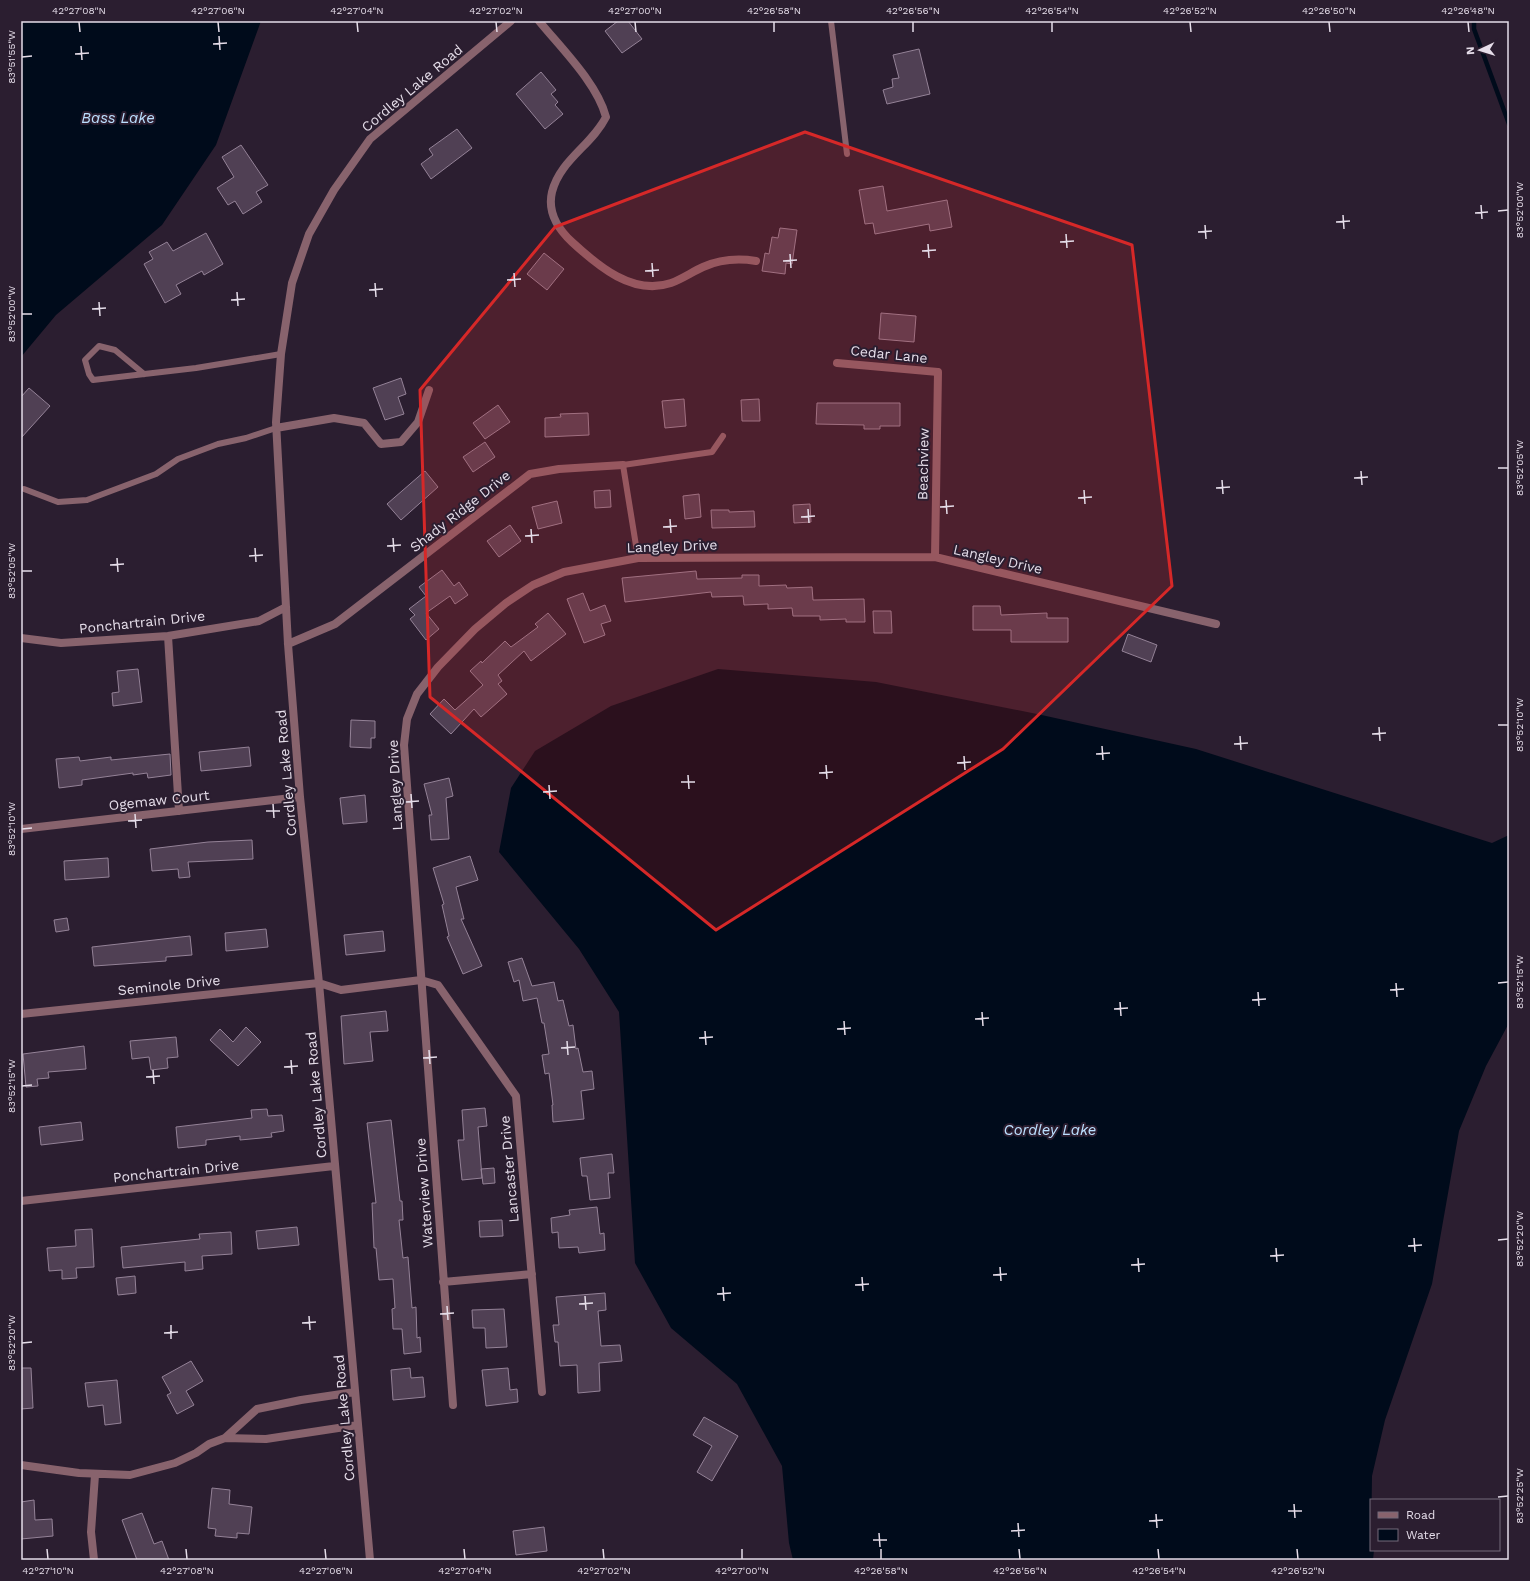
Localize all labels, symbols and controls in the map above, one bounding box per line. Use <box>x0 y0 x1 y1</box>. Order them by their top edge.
text: 42°27'08"N <box>52 5 106 16</box>
text: 42°27'06"N <box>191 5 245 16</box>
text: 42°27'04"N <box>330 5 384 16</box>
text: 42°27'02"N <box>469 5 523 16</box>
text: 42°27'00"N <box>608 5 662 16</box>
text: 42°26'58"N <box>747 5 801 16</box>
text: 42°26'56"N <box>886 5 940 16</box>
text: 42°26'54"N <box>1025 5 1079 16</box>
text: 42°26'52"N <box>1163 5 1217 16</box>
text: 42°26'50"N <box>1302 5 1356 16</box>
text: 42°26'48"N <box>1441 5 1495 16</box>
text: 83°51'55"W <box>6 30 17 84</box>
north arrow <box>1460 30 1500 70</box>
street label: Cordley Lake Road <box>358 41 466 135</box>
text: N <box>1464 46 1477 55</box>
water label: Bass Lake <box>81 109 155 127</box>
text: 83°52'00"W <box>1514 181 1525 238</box>
text: 83°52'00"W <box>6 285 17 342</box>
street label: Cedar Lane <box>850 342 928 366</box>
street label: Beachview <box>914 428 932 500</box>
text: 83°52'05"W <box>1514 440 1525 496</box>
street label: Shady Ridge Drive <box>407 467 513 555</box>
street label: Langley Drive <box>626 536 718 556</box>
street label: Langley Drive <box>952 541 1044 577</box>
text: 83°52'05"W <box>6 543 17 599</box>
street label: Ponchartrain Drive <box>78 607 206 637</box>
text: 83°52'10"W <box>1514 698 1525 752</box>
street label: Cordley Lake Road <box>272 709 300 837</box>
street label: Langley Drive <box>385 739 405 831</box>
street label: Ogemaw Court <box>108 787 210 813</box>
text: 83°52'10"W <box>6 802 17 856</box>
text: 83°52'15"W <box>1514 955 1525 1009</box>
street label: Seminole Drive <box>117 972 221 998</box>
street label: Cordley Lake Road <box>302 1031 330 1159</box>
text: 83°52'15"W <box>6 1059 17 1113</box>
street label: Lancaster Drive <box>496 1115 522 1223</box>
water label: Cordley Lake <box>1004 1121 1096 1139</box>
street label: Waterview Drive <box>412 1138 436 1248</box>
street label: Ponchartrain Drive <box>112 1156 240 1186</box>
text: 83°52'20"W <box>1514 1211 1525 1267</box>
text: 83°52'20"W <box>6 1315 17 1371</box>
street label: Cordley Lake Road <box>330 1354 358 1482</box>
text: 83°52'25"W <box>1514 1468 1525 1524</box>
legend <box>1370 1499 1500 1551</box>
text: Road <box>1406 1508 1435 1522</box>
text: Water <box>1406 1528 1441 1542</box>
text: 42°27'10"N <box>22 1565 74 1576</box>
text: 42°27'08"N <box>160 1565 214 1576</box>
text: 42°27'06"N <box>299 1565 353 1576</box>
text: 42°27'04"N <box>438 1565 492 1576</box>
text: 42°27'02"N <box>577 1565 631 1576</box>
text: 42°27'00"N <box>715 1565 769 1576</box>
text: 42°26'58"N <box>854 1565 908 1576</box>
text: 42°26'56"N <box>993 1565 1047 1576</box>
text: 42°26'54"N <box>1132 1565 1186 1576</box>
text: 42°26'52"N <box>1271 1565 1325 1576</box>

